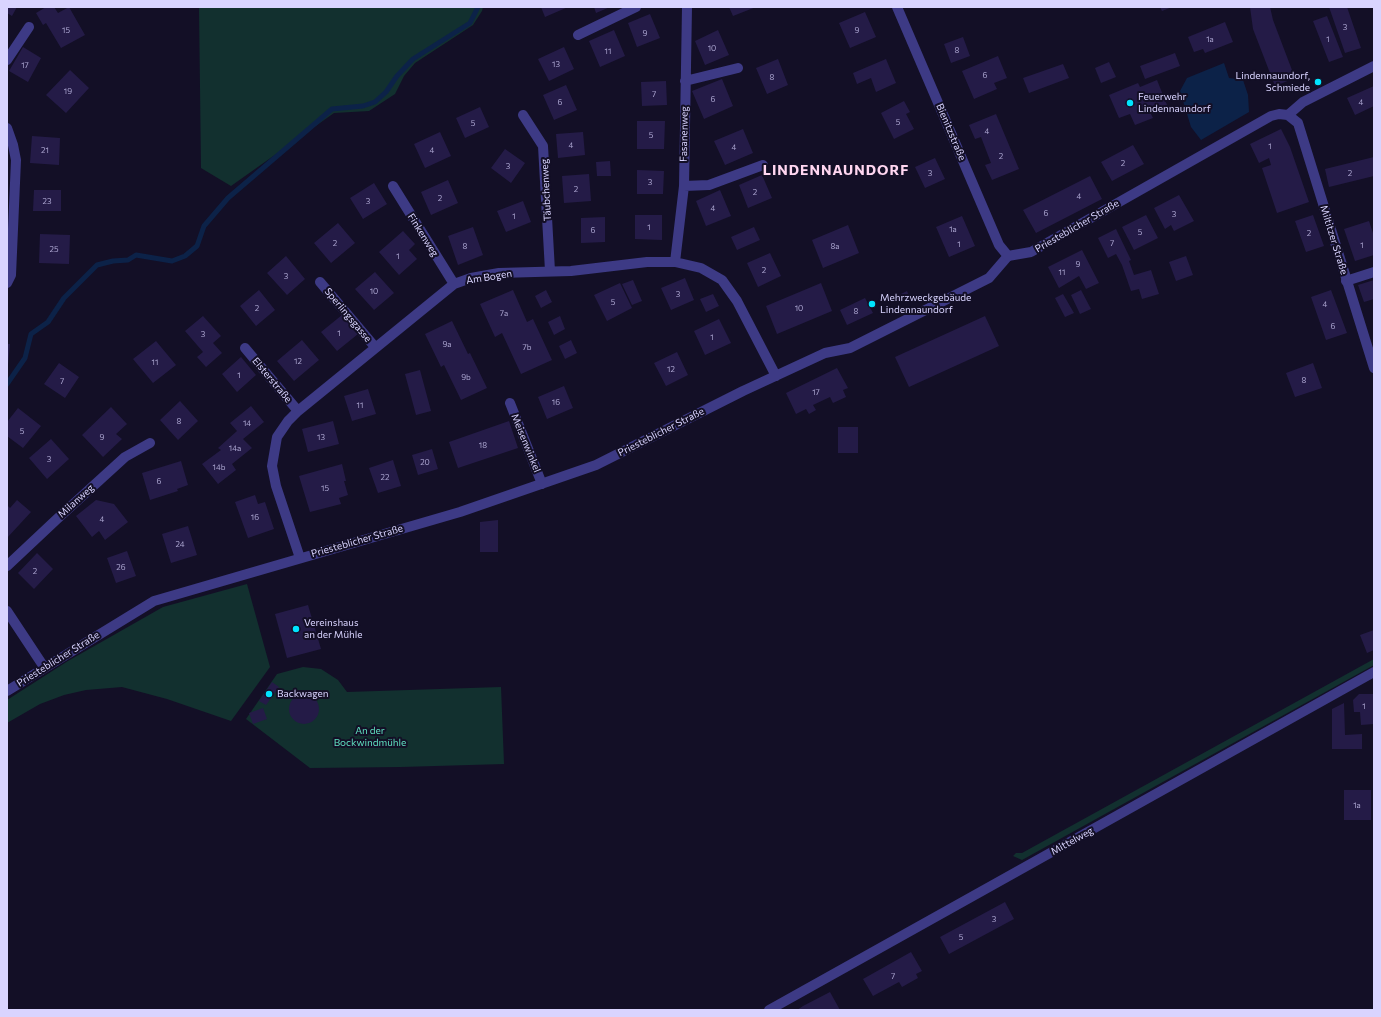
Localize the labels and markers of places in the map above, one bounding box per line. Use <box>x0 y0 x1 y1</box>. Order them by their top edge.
place label: Lindennaundorf, Schmiede <box>1235 70 1310 94</box>
marker: Lindennaundorf, Schmiede <box>1313 77 1323 87</box>
place label: Feuerwehr Lindennaundorf <box>1138 91 1211 114</box>
marker: Feuerwehr Lindennaundorf <box>1125 98 1135 108</box>
place label: Mehrzweckgebäude Lindennaundorf <box>880 292 971 316</box>
marker: Mehrzweckgebäude Lindennaundorf <box>867 299 877 309</box>
place label: Vereinshaus an der Mühle <box>304 617 363 640</box>
marker: Vereinshaus an der Mühle <box>291 624 301 634</box>
place label: Backwagen <box>277 688 329 700</box>
marker: Backwagen <box>264 689 274 699</box>

